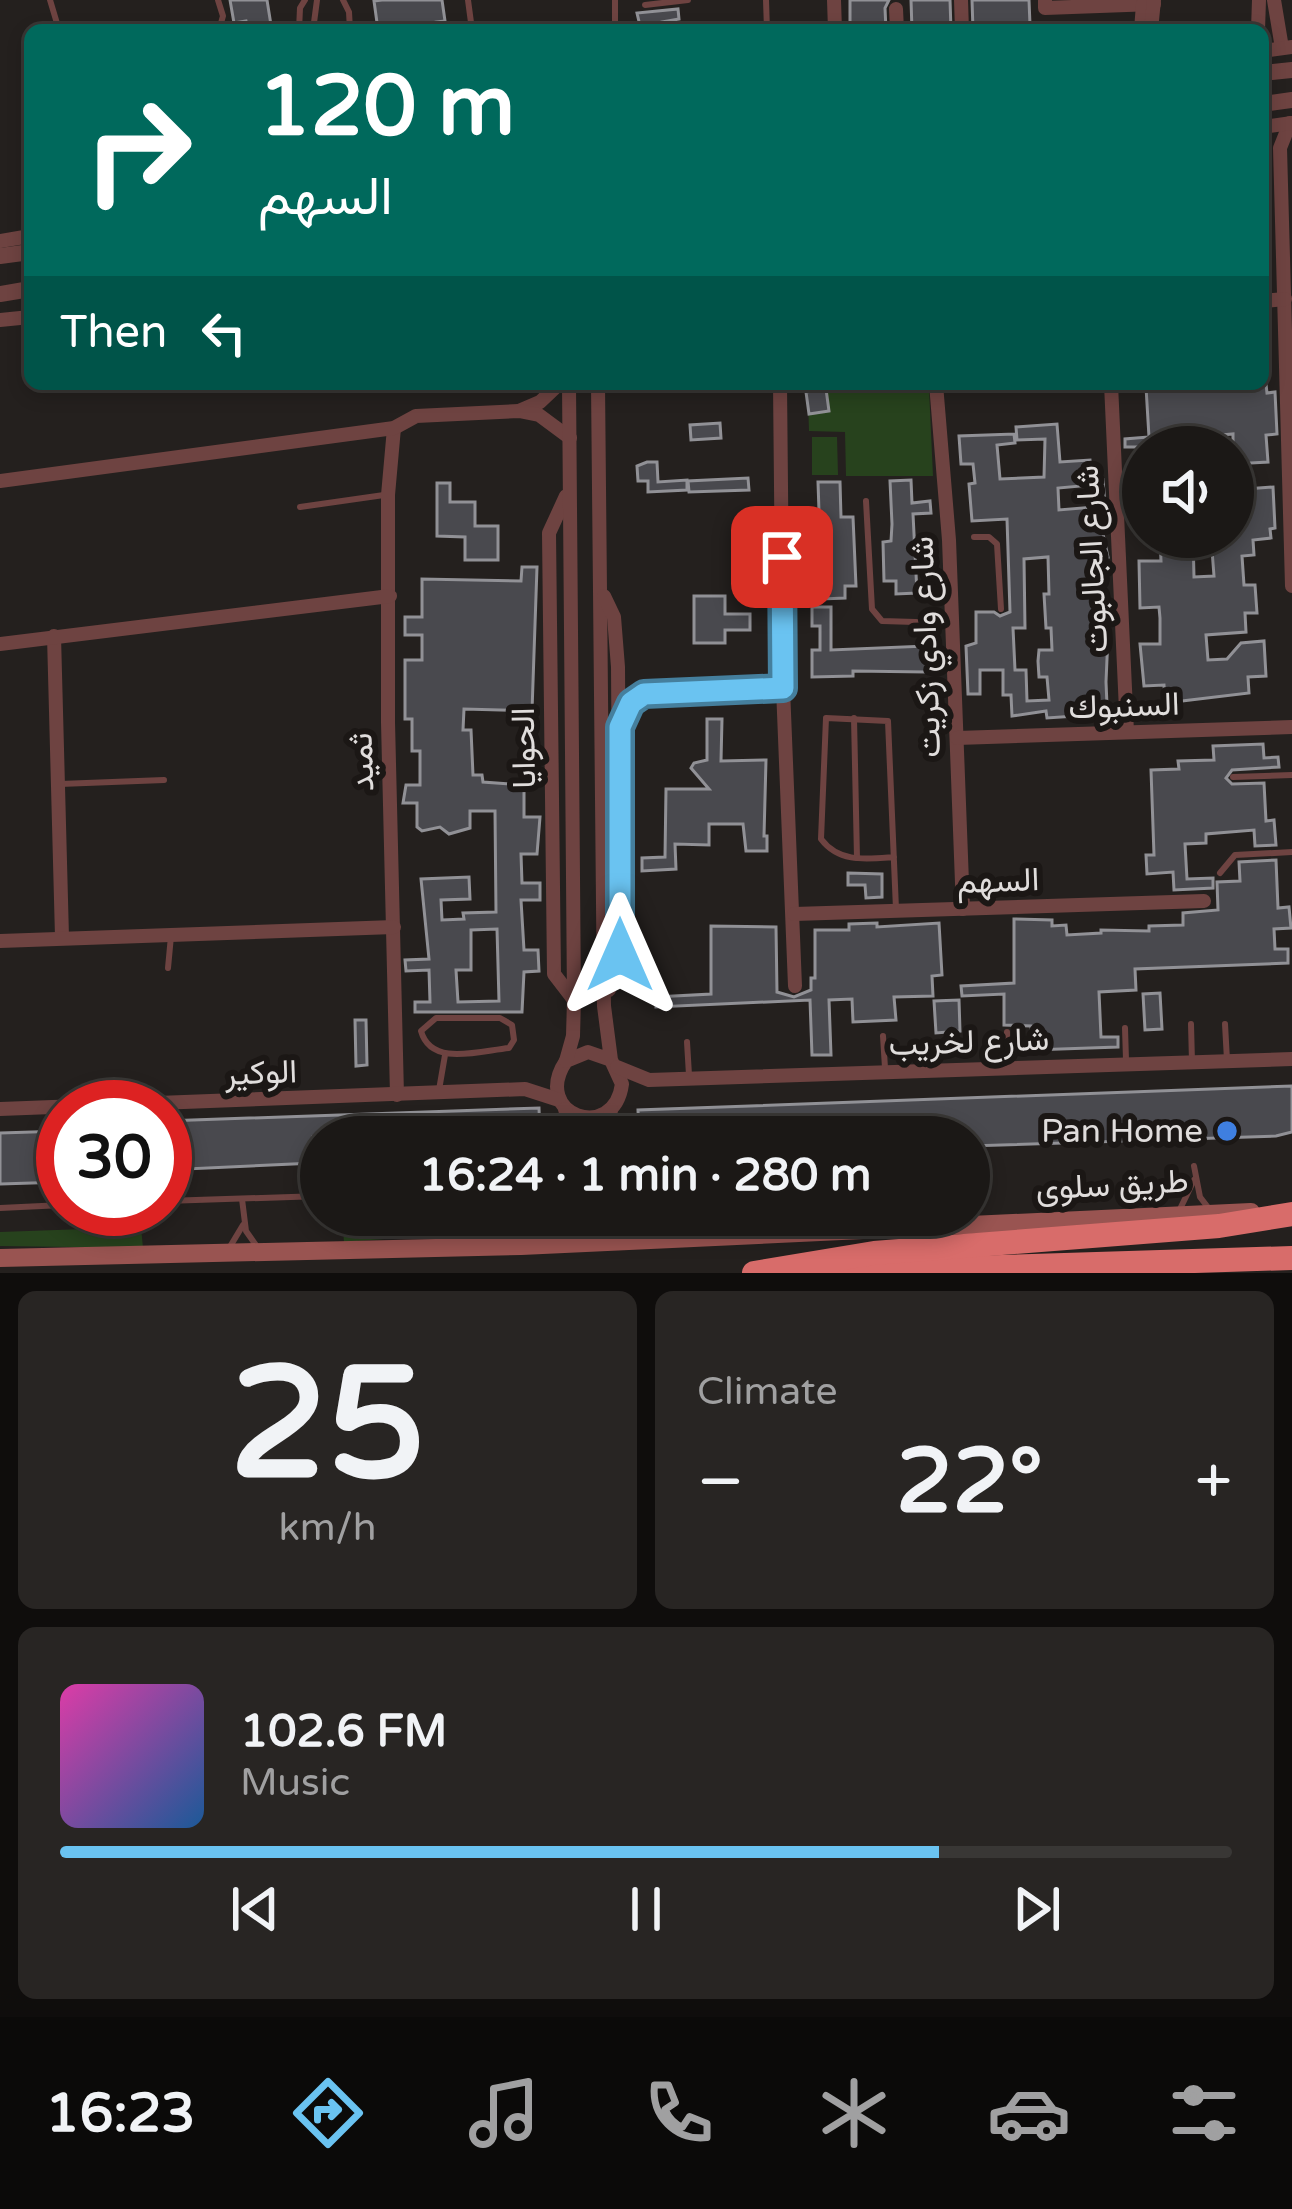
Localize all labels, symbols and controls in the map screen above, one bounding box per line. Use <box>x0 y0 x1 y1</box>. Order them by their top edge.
text: 120 m <box>258 57 515 158</box>
icon: right <box>60 72 216 228</box>
text: السهم <box>258 164 393 229</box>
icon: left <box>191 300 257 366</box>
text: Then <box>60 306 167 360</box>
map controls <box>1122 426 1254 558</box>
button: sound <box>1122 426 1254 558</box>
street label: شارع الجالبوت <box>1068 464 1118 654</box>
pin <box>731 506 833 608</box>
icon: arrive <box>749 524 815 590</box>
street label: شارع وادي زكريت <box>903 535 955 758</box>
street label: السنبوك <box>1068 685 1180 727</box>
street label: الحوايا <box>504 707 544 789</box>
street label: ثميد <box>341 732 383 792</box>
street label: السهم <box>956 860 1040 903</box>
position arrow <box>557 892 683 1018</box>
street label: شارع لخريب <box>888 1020 1050 1066</box>
street label: الوكير <box>223 1052 298 1094</box>
speed limit sign: 30 <box>36 1080 192 1236</box>
place label: Pan Home <box>1041 1112 1203 1151</box>
marker: Pan Home <box>1214 1118 1240 1144</box>
text: 16:24 · 1 min · 280 m <box>419 1149 871 1203</box>
street label: طريق سلوى <box>1035 1162 1189 1208</box>
text: 25 <box>230 1332 425 1520</box>
text: Climate <box>697 1368 837 1415</box>
text: 22° <box>896 1428 1043 1537</box>
text: − <box>697 1442 744 1522</box>
text: + <box>1195 1442 1232 1522</box>
text: km/h <box>278 1504 377 1551</box>
text: 102.6 FM <box>240 1705 447 1759</box>
text: Music <box>240 1759 350 1806</box>
icon: previous <box>222 1876 288 1942</box>
icon: pause <box>613 1876 679 1942</box>
icon: next <box>1004 1876 1070 1942</box>
icon: directions <box>286 2071 370 2155</box>
icon: music <box>462 2071 546 2155</box>
icon: phone <box>637 2071 721 2155</box>
icon: climate <box>812 2071 896 2155</box>
icon: car <box>987 2071 1071 2155</box>
icon: filters <box>1162 2071 1246 2155</box>
text: 16:23 <box>46 2081 195 2146</box>

